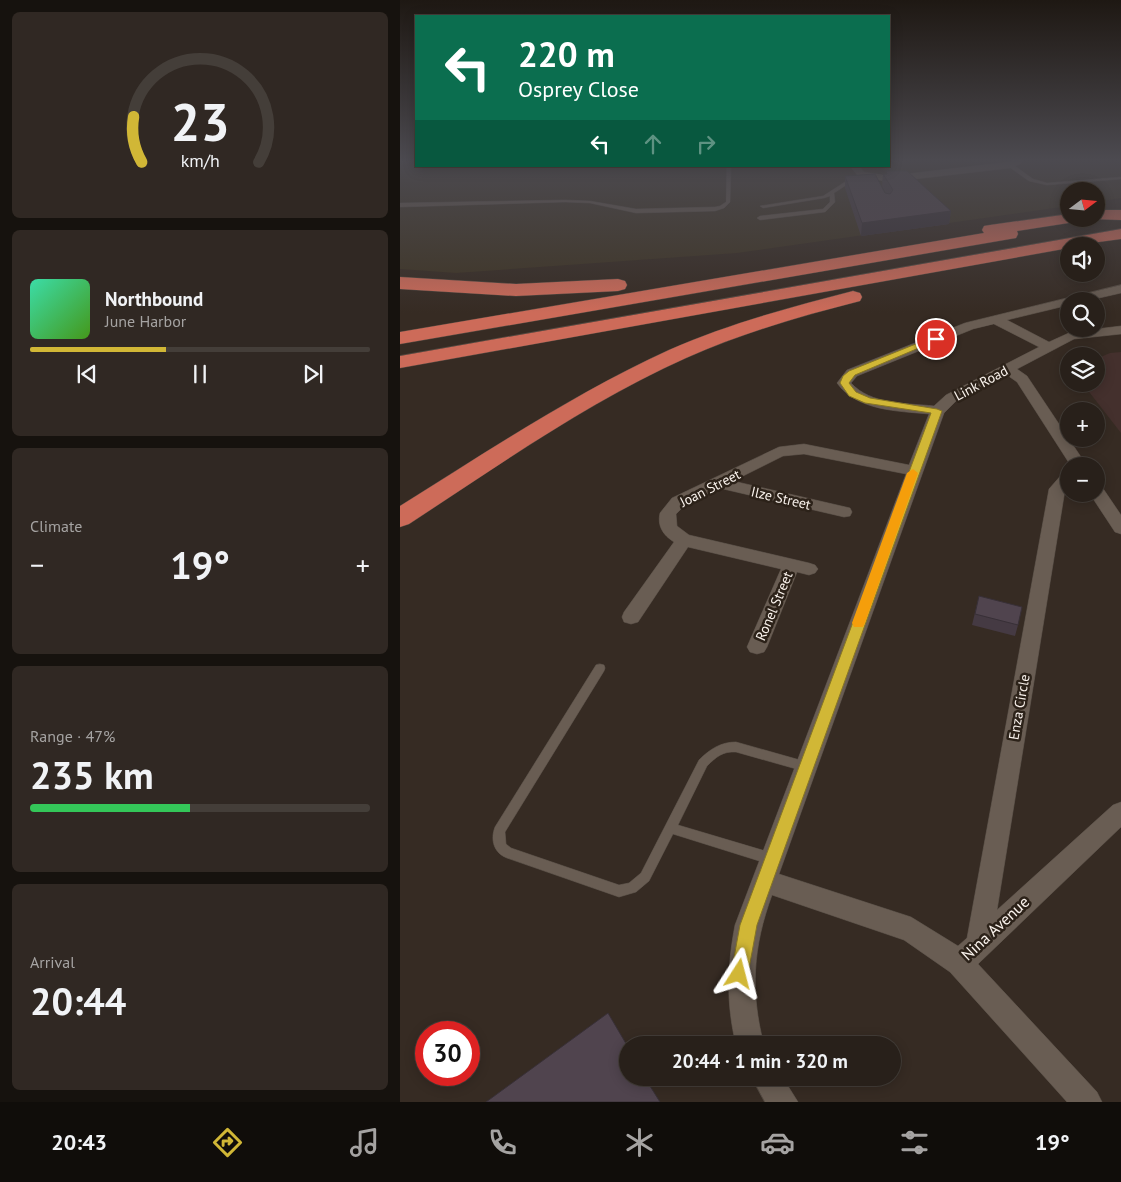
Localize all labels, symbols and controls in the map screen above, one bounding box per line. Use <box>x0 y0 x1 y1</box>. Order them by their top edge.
text: 220 m <box>518 31 615 77</box>
icon: left <box>435 35 500 100</box>
text: Osprey Close <box>518 75 639 103</box>
text: 23 <box>171 88 229 155</box>
icon: left <box>586 130 614 158</box>
icon: ahead <box>639 130 667 158</box>
icon: right <box>692 130 720 158</box>
text: km/h <box>180 149 220 172</box>
north arrow <box>1060 182 1105 228</box>
map controls <box>1060 182 1105 502</box>
button: sound <box>1060 237 1105 282</box>
text: Northbound <box>105 287 203 311</box>
button: search <box>1060 292 1105 337</box>
text: June Harbor <box>105 311 186 331</box>
pin <box>915 318 957 360</box>
icon: arrive <box>922 325 950 353</box>
button: layers <box>1060 347 1105 392</box>
icon: previous <box>73 360 101 388</box>
icon: pause <box>186 360 214 388</box>
icon: next <box>299 360 327 388</box>
street label: Link Road <box>951 361 1011 405</box>
button: + <box>1060 402 1105 447</box>
button: − <box>1060 457 1105 502</box>
street label: Joan Street <box>676 465 744 511</box>
street label: Ilze Street <box>749 482 813 514</box>
text: Climate <box>30 516 82 536</box>
text: 19° <box>170 540 230 589</box>
text: − <box>30 546 44 583</box>
text: + <box>356 546 370 583</box>
street label: Ronel Street <box>751 568 797 643</box>
street label: Enza Circle <box>1004 673 1034 741</box>
text: Range · 47% <box>30 726 115 746</box>
text: 235 km <box>30 750 154 799</box>
street label: Nina Avenue <box>957 892 1033 964</box>
position arrow <box>712 947 764 999</box>
text: Arrival <box>30 952 75 972</box>
text: 20:44 <box>30 976 126 1025</box>
speed limit sign: 30 <box>415 1021 480 1086</box>
text: 20:44 · 1 min · 320 m <box>672 1049 848 1073</box>
icon: directions <box>210 1125 245 1160</box>
icon: music <box>347 1125 382 1160</box>
icon: phone <box>485 1125 520 1160</box>
icon: climate <box>622 1125 657 1160</box>
icon: car <box>760 1125 795 1160</box>
icon: filters <box>897 1125 932 1160</box>
text: 20:43 <box>51 1128 107 1156</box>
text: 19° <box>1035 1128 1070 1156</box>

